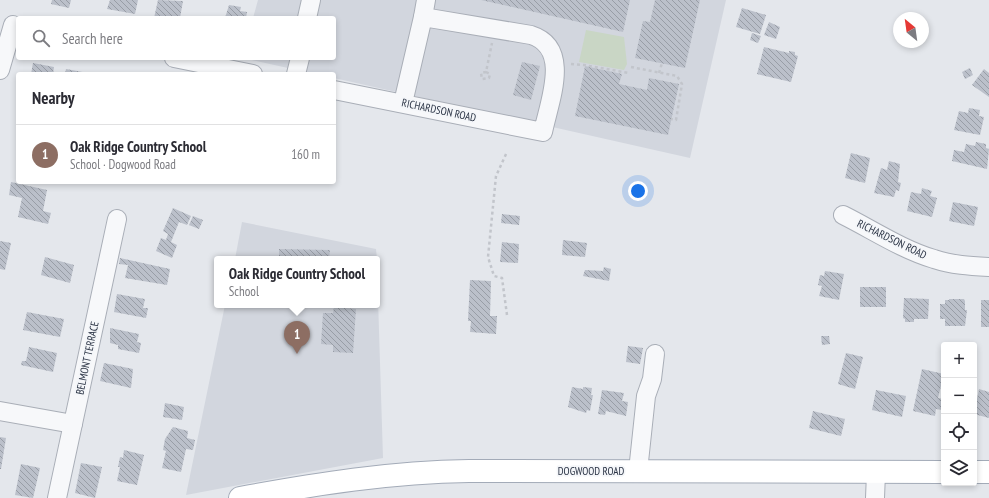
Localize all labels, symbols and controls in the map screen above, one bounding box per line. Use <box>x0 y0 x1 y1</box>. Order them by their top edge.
north arrow <box>893 12 929 48</box>
search box <box>16 16 336 60</box>
icon: search <box>30 27 52 49</box>
text: Search here <box>62 29 123 48</box>
text: Nearby <box>32 87 75 109</box>
street label: RICHARDSON ROAD <box>400 95 478 125</box>
text: Oak Ridge Country School <box>70 137 206 156</box>
text: 1 <box>42 146 48 163</box>
text: 160 m <box>291 146 320 163</box>
text: School · Dogwood Road <box>70 156 176 173</box>
your location <box>628 181 648 201</box>
street label: RICHARDSON ROAD <box>855 216 929 262</box>
popup <box>214 256 380 308</box>
text: Oak Ridge Country School <box>229 264 365 283</box>
text: School <box>229 283 259 300</box>
street label: BELMONT TERRACE <box>72 320 102 396</box>
pin: 1 <box>284 321 310 354</box>
map controls <box>941 342 977 486</box>
button: + <box>941 342 977 378</box>
button: − <box>941 378 977 414</box>
button: locate <box>941 414 977 450</box>
button: layers <box>941 450 977 486</box>
street label: DOGWOOD ROAD <box>558 464 624 478</box>

